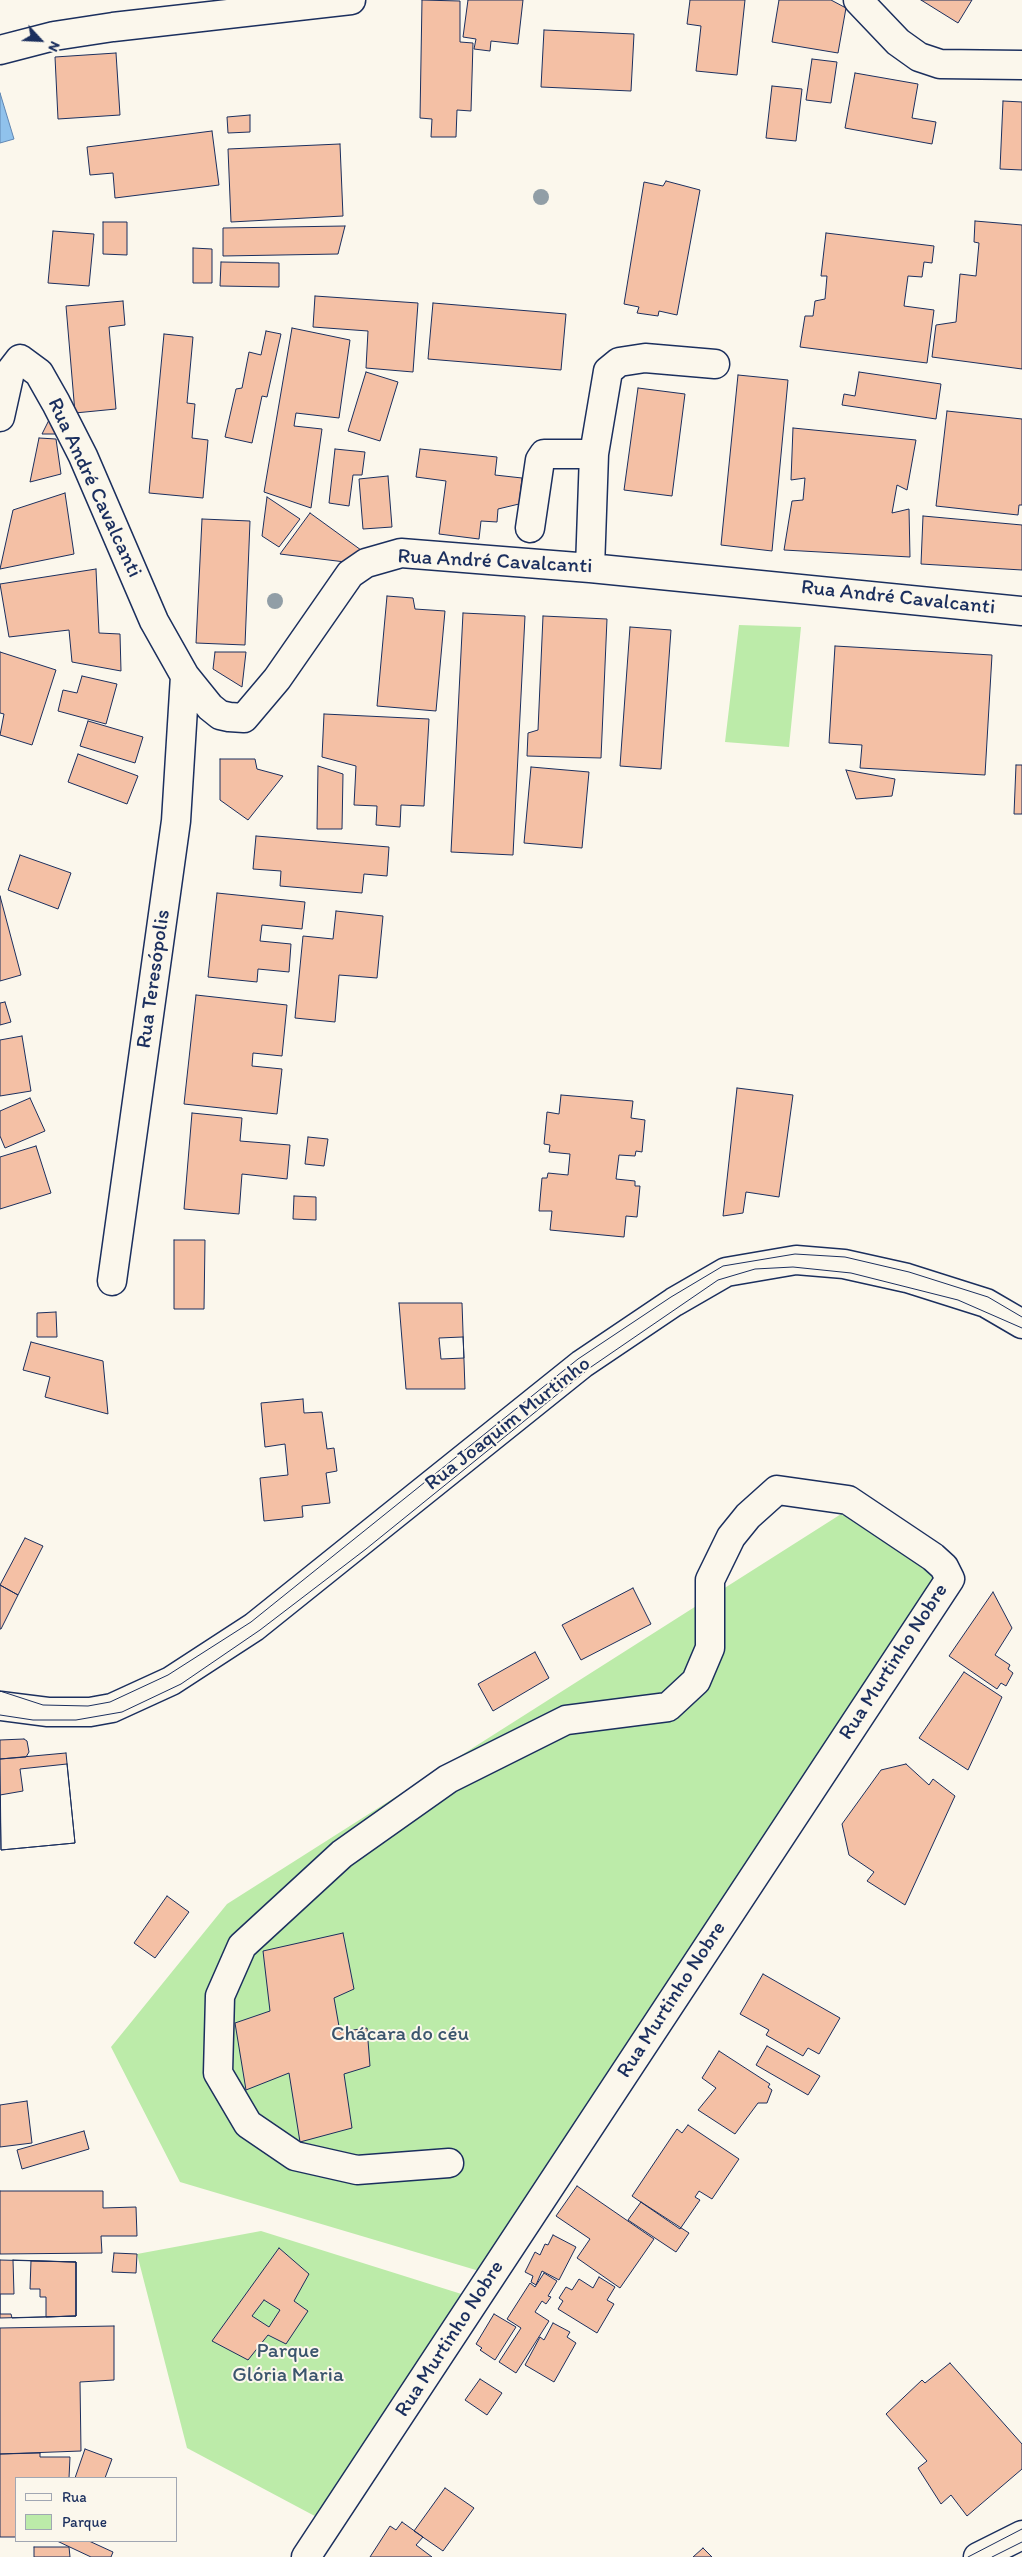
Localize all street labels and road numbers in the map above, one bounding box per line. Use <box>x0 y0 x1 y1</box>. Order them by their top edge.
street label: Rua André Cavalcanti <box>41 394 147 582</box>
street label: Rua André Cavalcanti <box>397 544 593 580</box>
street label: Rua André Cavalcanti <box>800 575 996 621</box>
street label: Rua Teresópolis <box>132 908 176 1050</box>
street label: Rua Joaquim Murtinho <box>420 1351 596 1497</box>
street label: Rua Murtinho Nobre <box>834 1579 954 1745</box>
street label: Rua Murtinho Nobre <box>612 1917 732 2083</box>
street label: Rua Murtinho Nobre <box>390 2256 510 2422</box>

